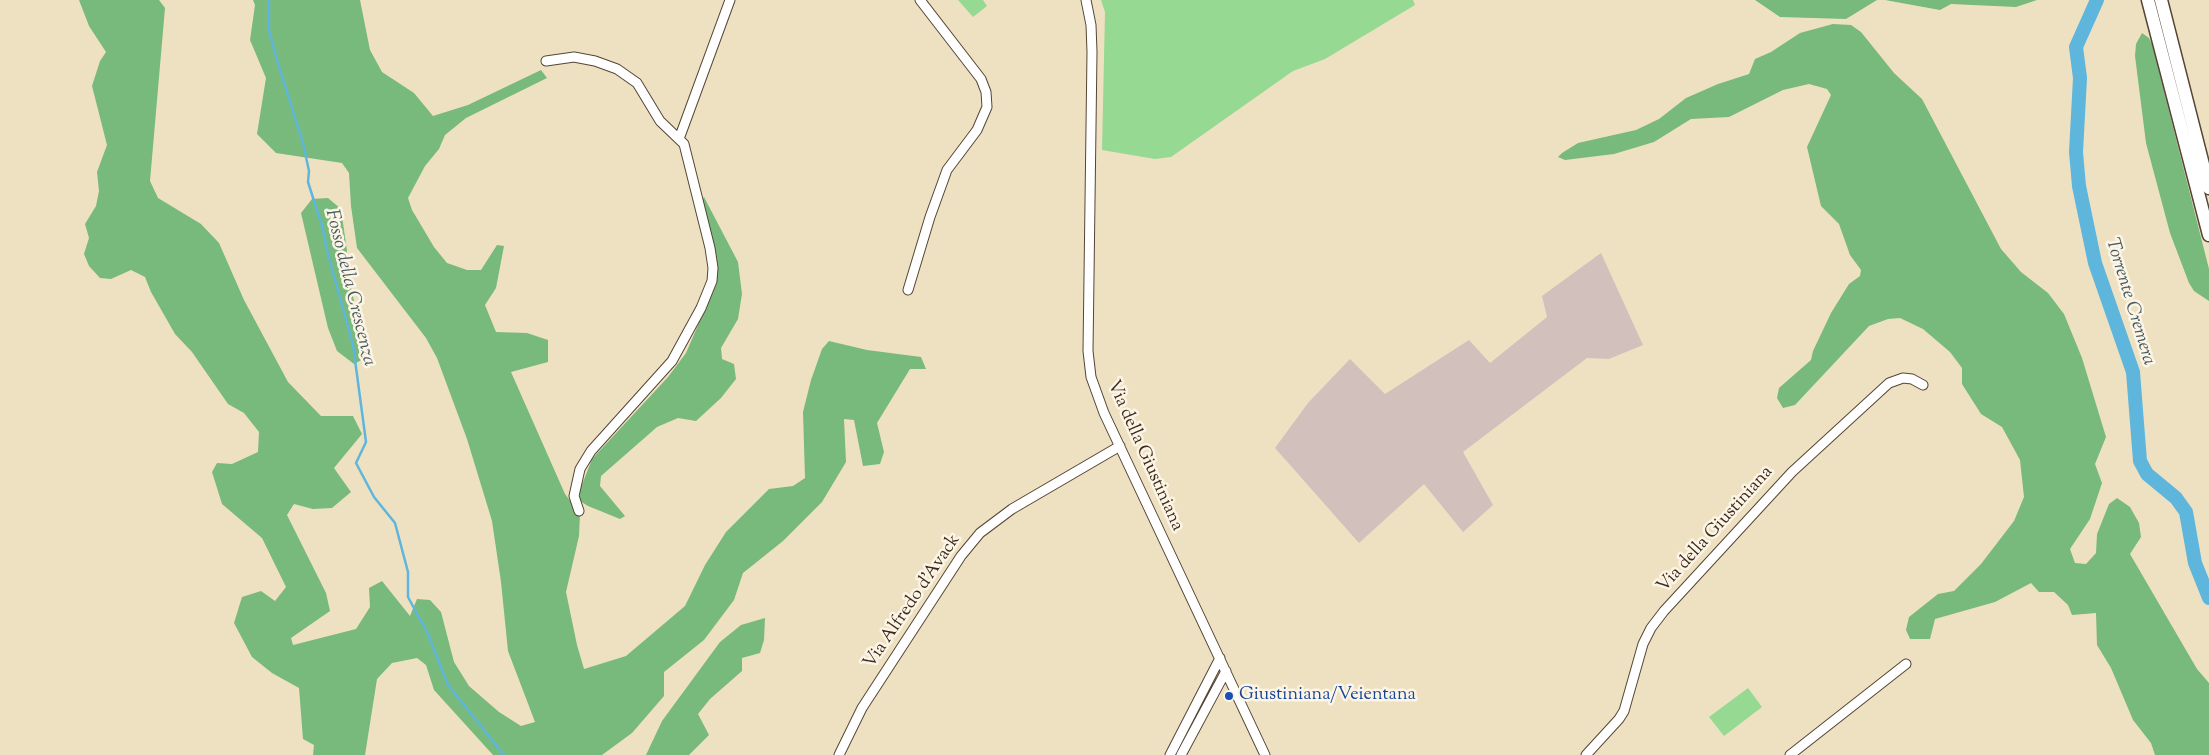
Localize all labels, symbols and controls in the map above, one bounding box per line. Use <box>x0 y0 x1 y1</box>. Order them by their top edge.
water label: Fosso della Crescenza <box>318 207 380 369</box>
water label: Torrente Cremera <box>2099 236 2159 368</box>
street label: Via della Giustiniana <box>1101 377 1187 535</box>
street label: Via della Giustiniana <box>1654 462 1778 598</box>
street label: Via Alfredo d'Avack <box>860 531 966 673</box>
place label: Giustiniana/Veientana <box>1239 685 1416 707</box>
marker: Giustiniana/Veientana <box>1223 690 1235 702</box>

